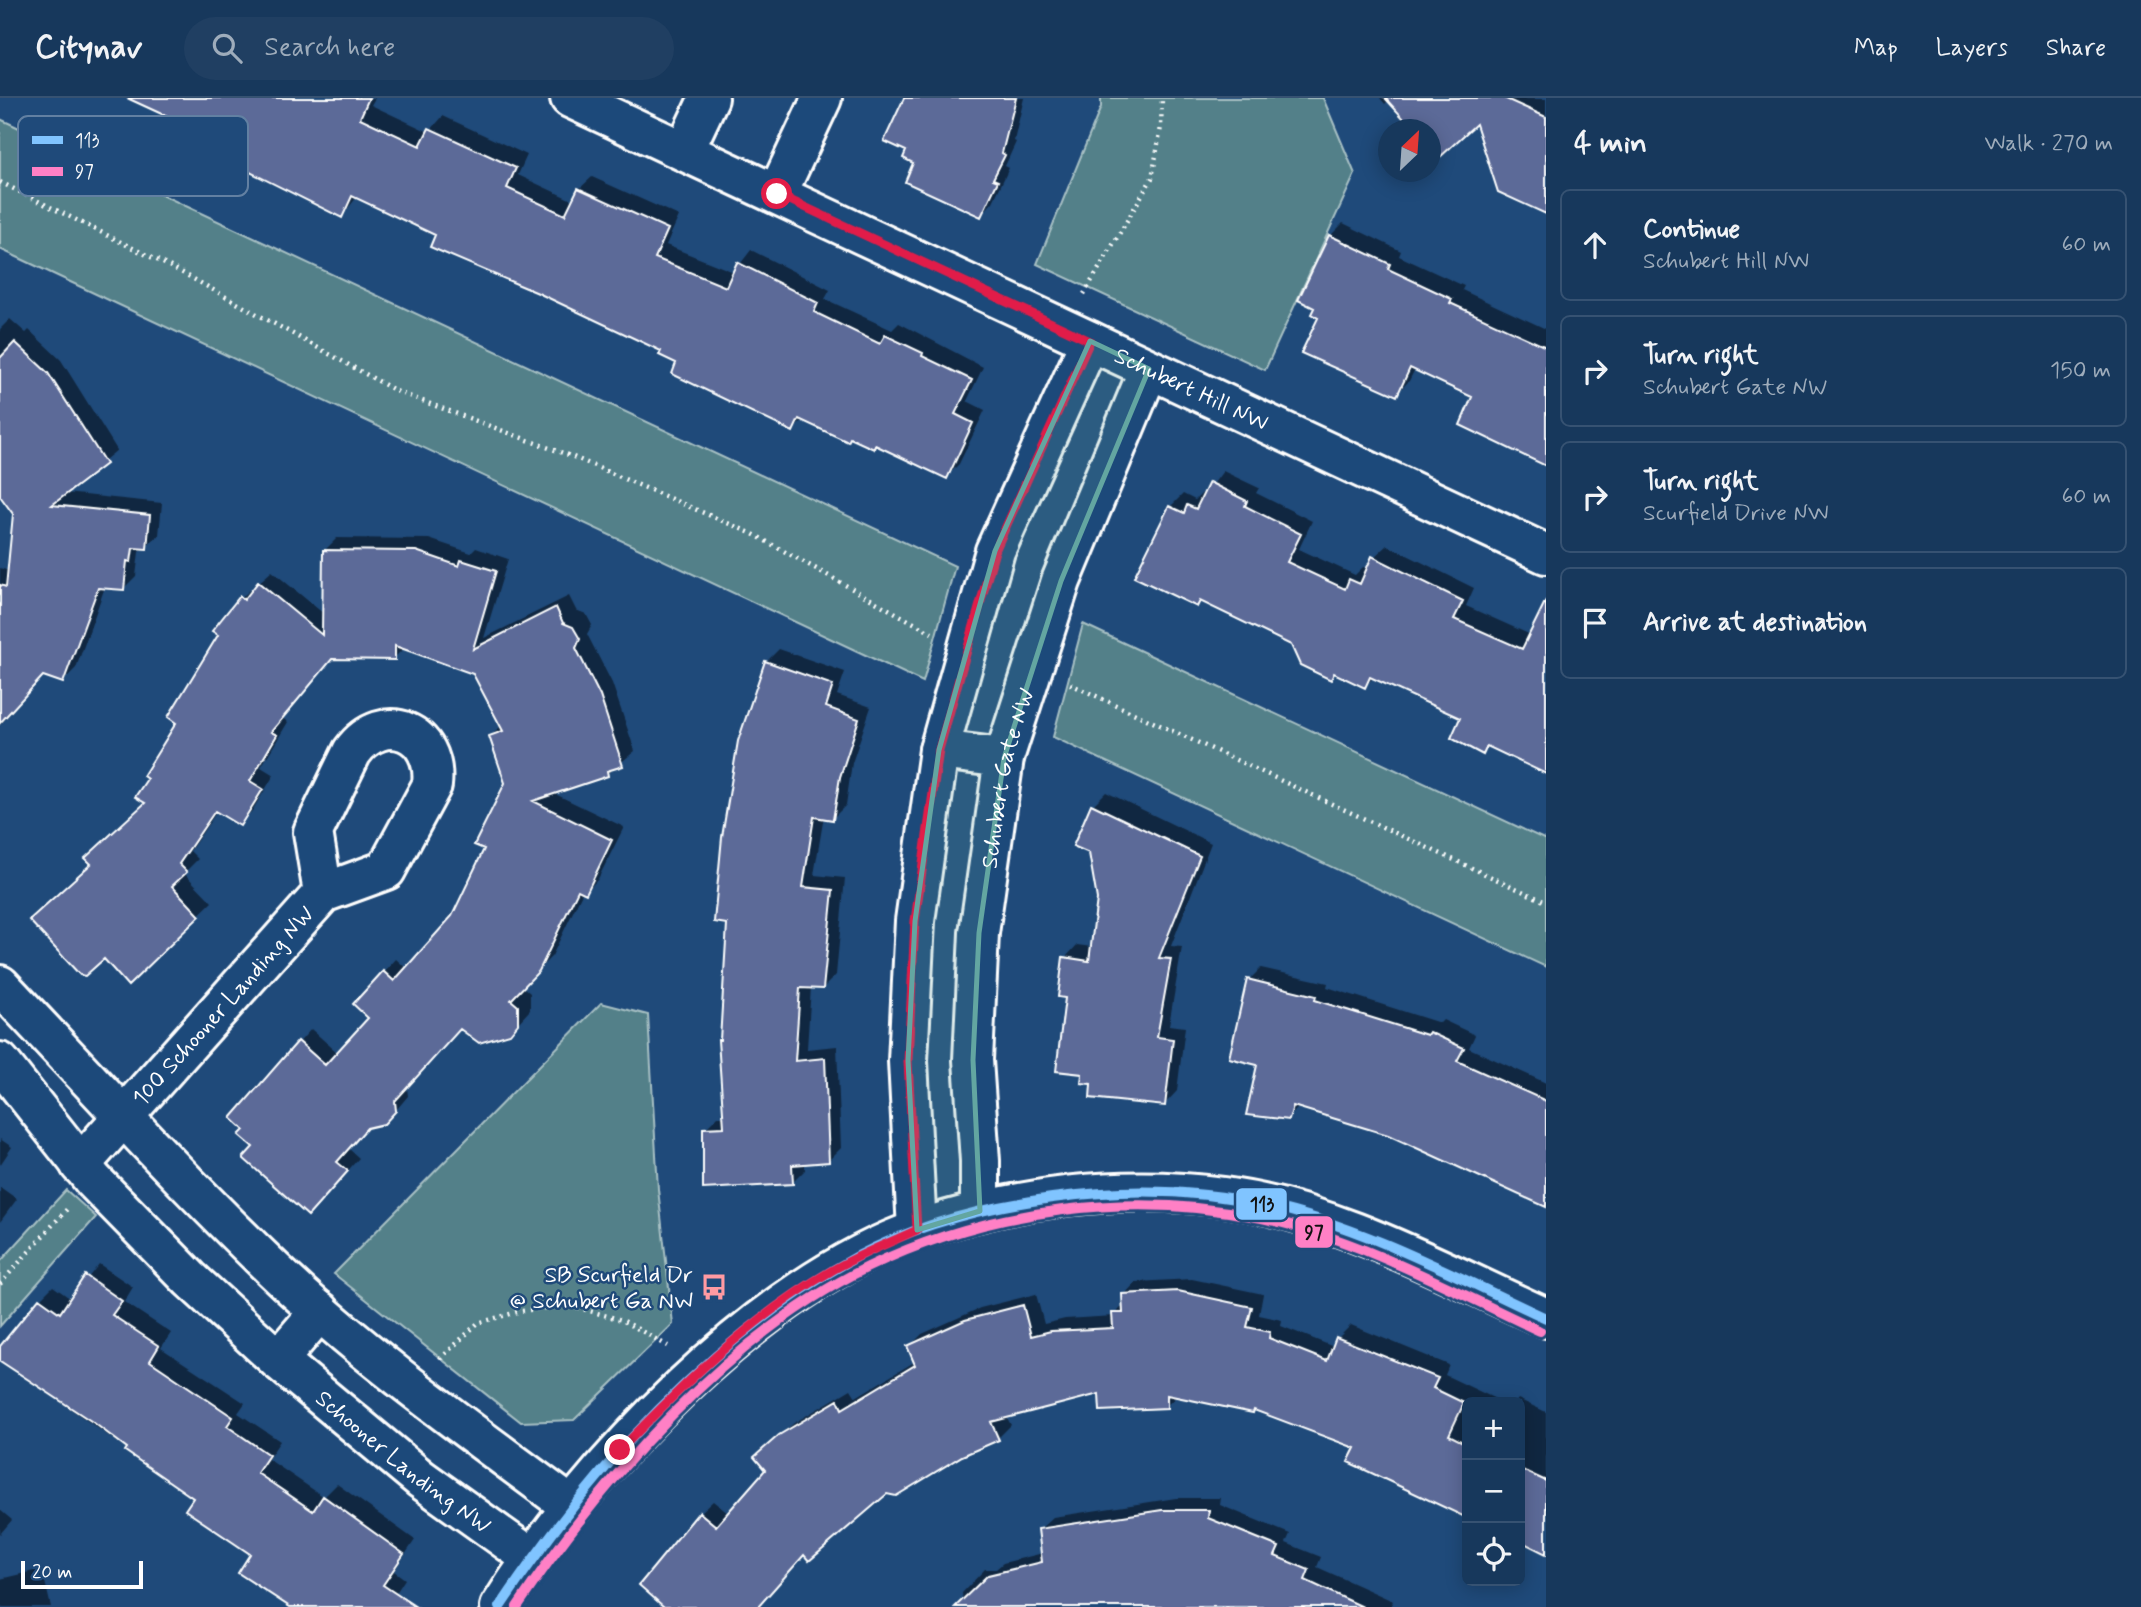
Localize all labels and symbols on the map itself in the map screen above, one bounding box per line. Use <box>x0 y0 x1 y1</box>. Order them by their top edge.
legend <box>18 116 248 196</box>
north arrow <box>1378 119 1441 182</box>
text: 113 <box>75 129 100 154</box>
text: 97 <box>75 160 94 185</box>
route start <box>761 178 792 209</box>
street label: Schubert Hill NW <box>1109 341 1272 439</box>
street label: Schubert Gate NW <box>975 684 1043 871</box>
street label: 100 Schooner Landing NW <box>127 900 322 1113</box>
line badge: 113 <box>1235 1187 1288 1221</box>
text: 113 <box>1250 1193 1274 1218</box>
line badge: 97 <box>1294 1215 1334 1249</box>
text: 97 <box>1305 1221 1324 1246</box>
place label: SB Scurfield Dr @ Schubert Ga NW <box>509 1261 693 1317</box>
bus stop icon: SB Scurfield Dr @ Schubert Ga NW <box>699 1272 729 1302</box>
street label: Schooner Landing NW <box>308 1384 496 1541</box>
route end <box>604 1434 635 1465</box>
scale bar <box>21 1558 144 1590</box>

